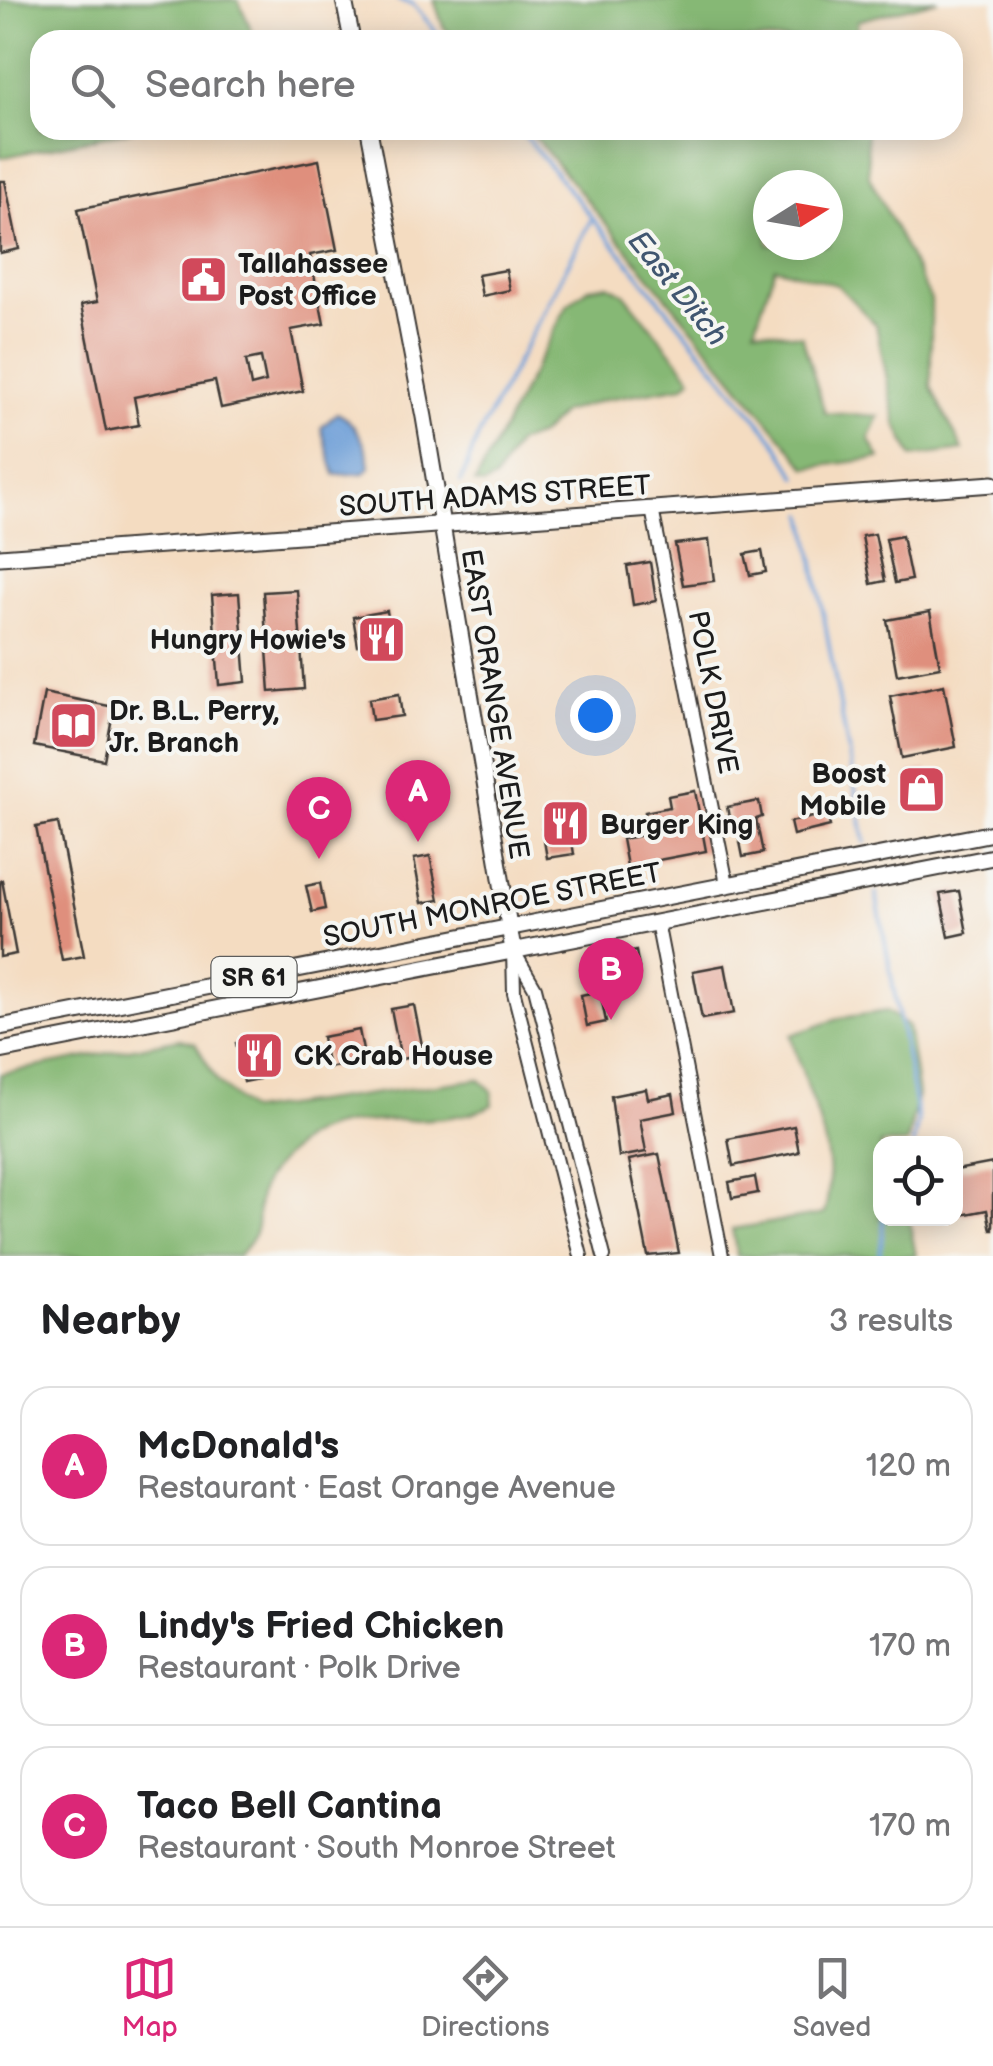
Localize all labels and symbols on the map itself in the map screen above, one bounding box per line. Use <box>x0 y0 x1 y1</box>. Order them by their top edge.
north arrow <box>753 170 843 260</box>
water label: East Ditch <box>620 224 735 353</box>
place label: Tallahassee Post Office <box>238 248 388 313</box>
public building icon: Tallahassee Post Office <box>177 253 229 305</box>
street label: SOUTH ADAMS STREET <box>338 469 652 524</box>
street label: EAST ORANGE AVENUE <box>454 547 535 862</box>
street label: POLK DRIVE <box>681 608 745 777</box>
restaurant icon: Hungry Howie's <box>355 613 407 665</box>
place label: Hungry Howie's <box>150 624 346 657</box>
your location <box>570 690 621 741</box>
place label: Dr. B.L. Perry, Jr. Branch <box>109 695 280 760</box>
library icon: Dr. B.L. Perry, Jr. Branch <box>48 700 100 752</box>
place label: Boost Mobile <box>799 758 886 823</box>
pin: A <box>386 760 450 842</box>
shop icon: Boost Mobile <box>895 763 947 815</box>
pin: C <box>286 776 352 859</box>
restaurant icon: Burger King <box>539 798 591 850</box>
place label: Burger King <box>600 809 754 842</box>
street label: SOUTH MONROE STREET <box>320 856 664 954</box>
pin: B <box>578 938 644 1020</box>
road number: SR 61 <box>212 957 296 997</box>
restaurant icon: CK Crab House <box>233 1029 285 1081</box>
place label: CK Crab House <box>294 1040 493 1073</box>

